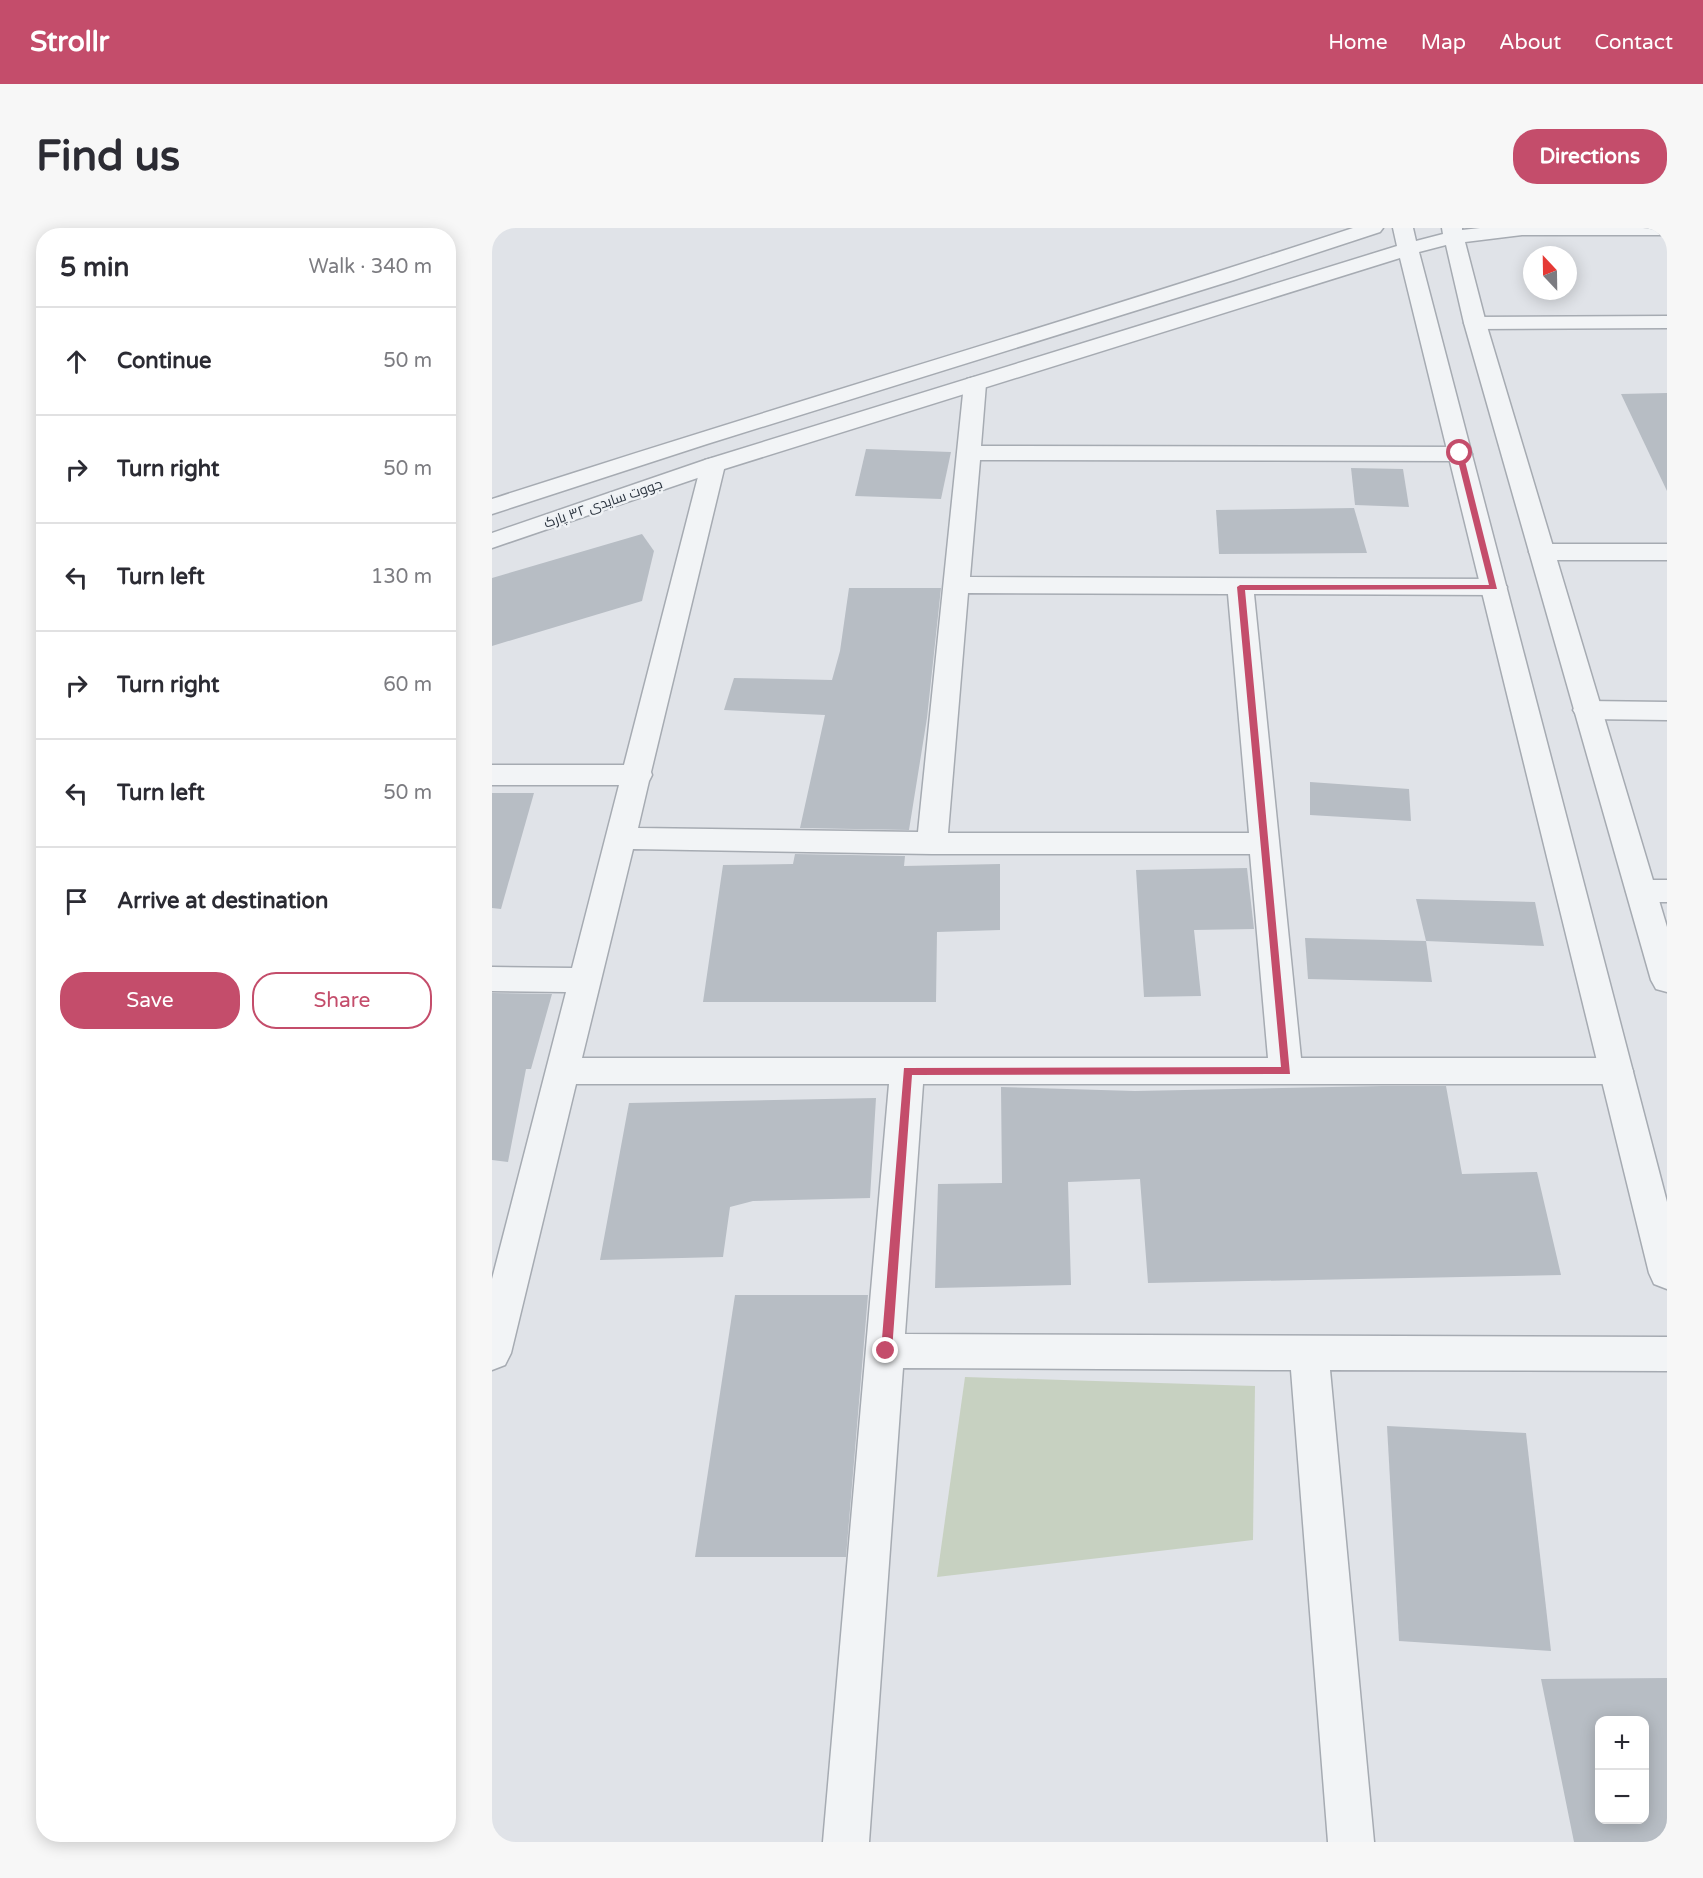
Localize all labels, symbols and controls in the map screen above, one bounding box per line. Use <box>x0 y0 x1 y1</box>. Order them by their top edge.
text: Strollr <box>30 25 109 59</box>
text: Home <box>1328 30 1388 55</box>
text: Map <box>1421 30 1466 55</box>
text: About <box>1499 30 1561 55</box>
text: Contact <box>1594 30 1673 55</box>
button: Directions <box>1513 129 1667 184</box>
text: Find us <box>36 131 180 182</box>
north arrow <box>1523 246 1577 300</box>
text: 5 min <box>60 252 129 283</box>
text: Walk · 340 m <box>309 255 432 279</box>
icon: ahead <box>60 345 93 378</box>
text: Continue <box>117 348 212 374</box>
text: 50 m <box>383 349 432 373</box>
route start <box>1446 439 1472 465</box>
icon: right <box>60 453 93 486</box>
text: Turn right <box>117 456 219 482</box>
text: 50 m <box>383 457 432 481</box>
street label: جووت سایدی ٣٢ پارک <box>542 475 665 533</box>
icon: left <box>60 561 93 594</box>
text: Turn left <box>117 564 205 590</box>
text: 130 m <box>371 565 432 589</box>
icon: right <box>60 669 93 702</box>
text: Turn right <box>117 672 219 698</box>
text: 60 m <box>383 673 432 697</box>
icon: left <box>60 777 93 810</box>
text: Turn left <box>117 780 205 806</box>
text: 50 m <box>383 781 432 805</box>
icon: arrive <box>60 885 93 918</box>
text: Arrive at destination <box>117 888 328 914</box>
button: Save <box>60 972 240 1029</box>
button: Share <box>252 972 432 1029</box>
route end <box>872 1337 898 1363</box>
map controls <box>1595 1716 1649 1824</box>
button: + <box>1595 1716 1649 1770</box>
button: − <box>1595 1770 1649 1824</box>

